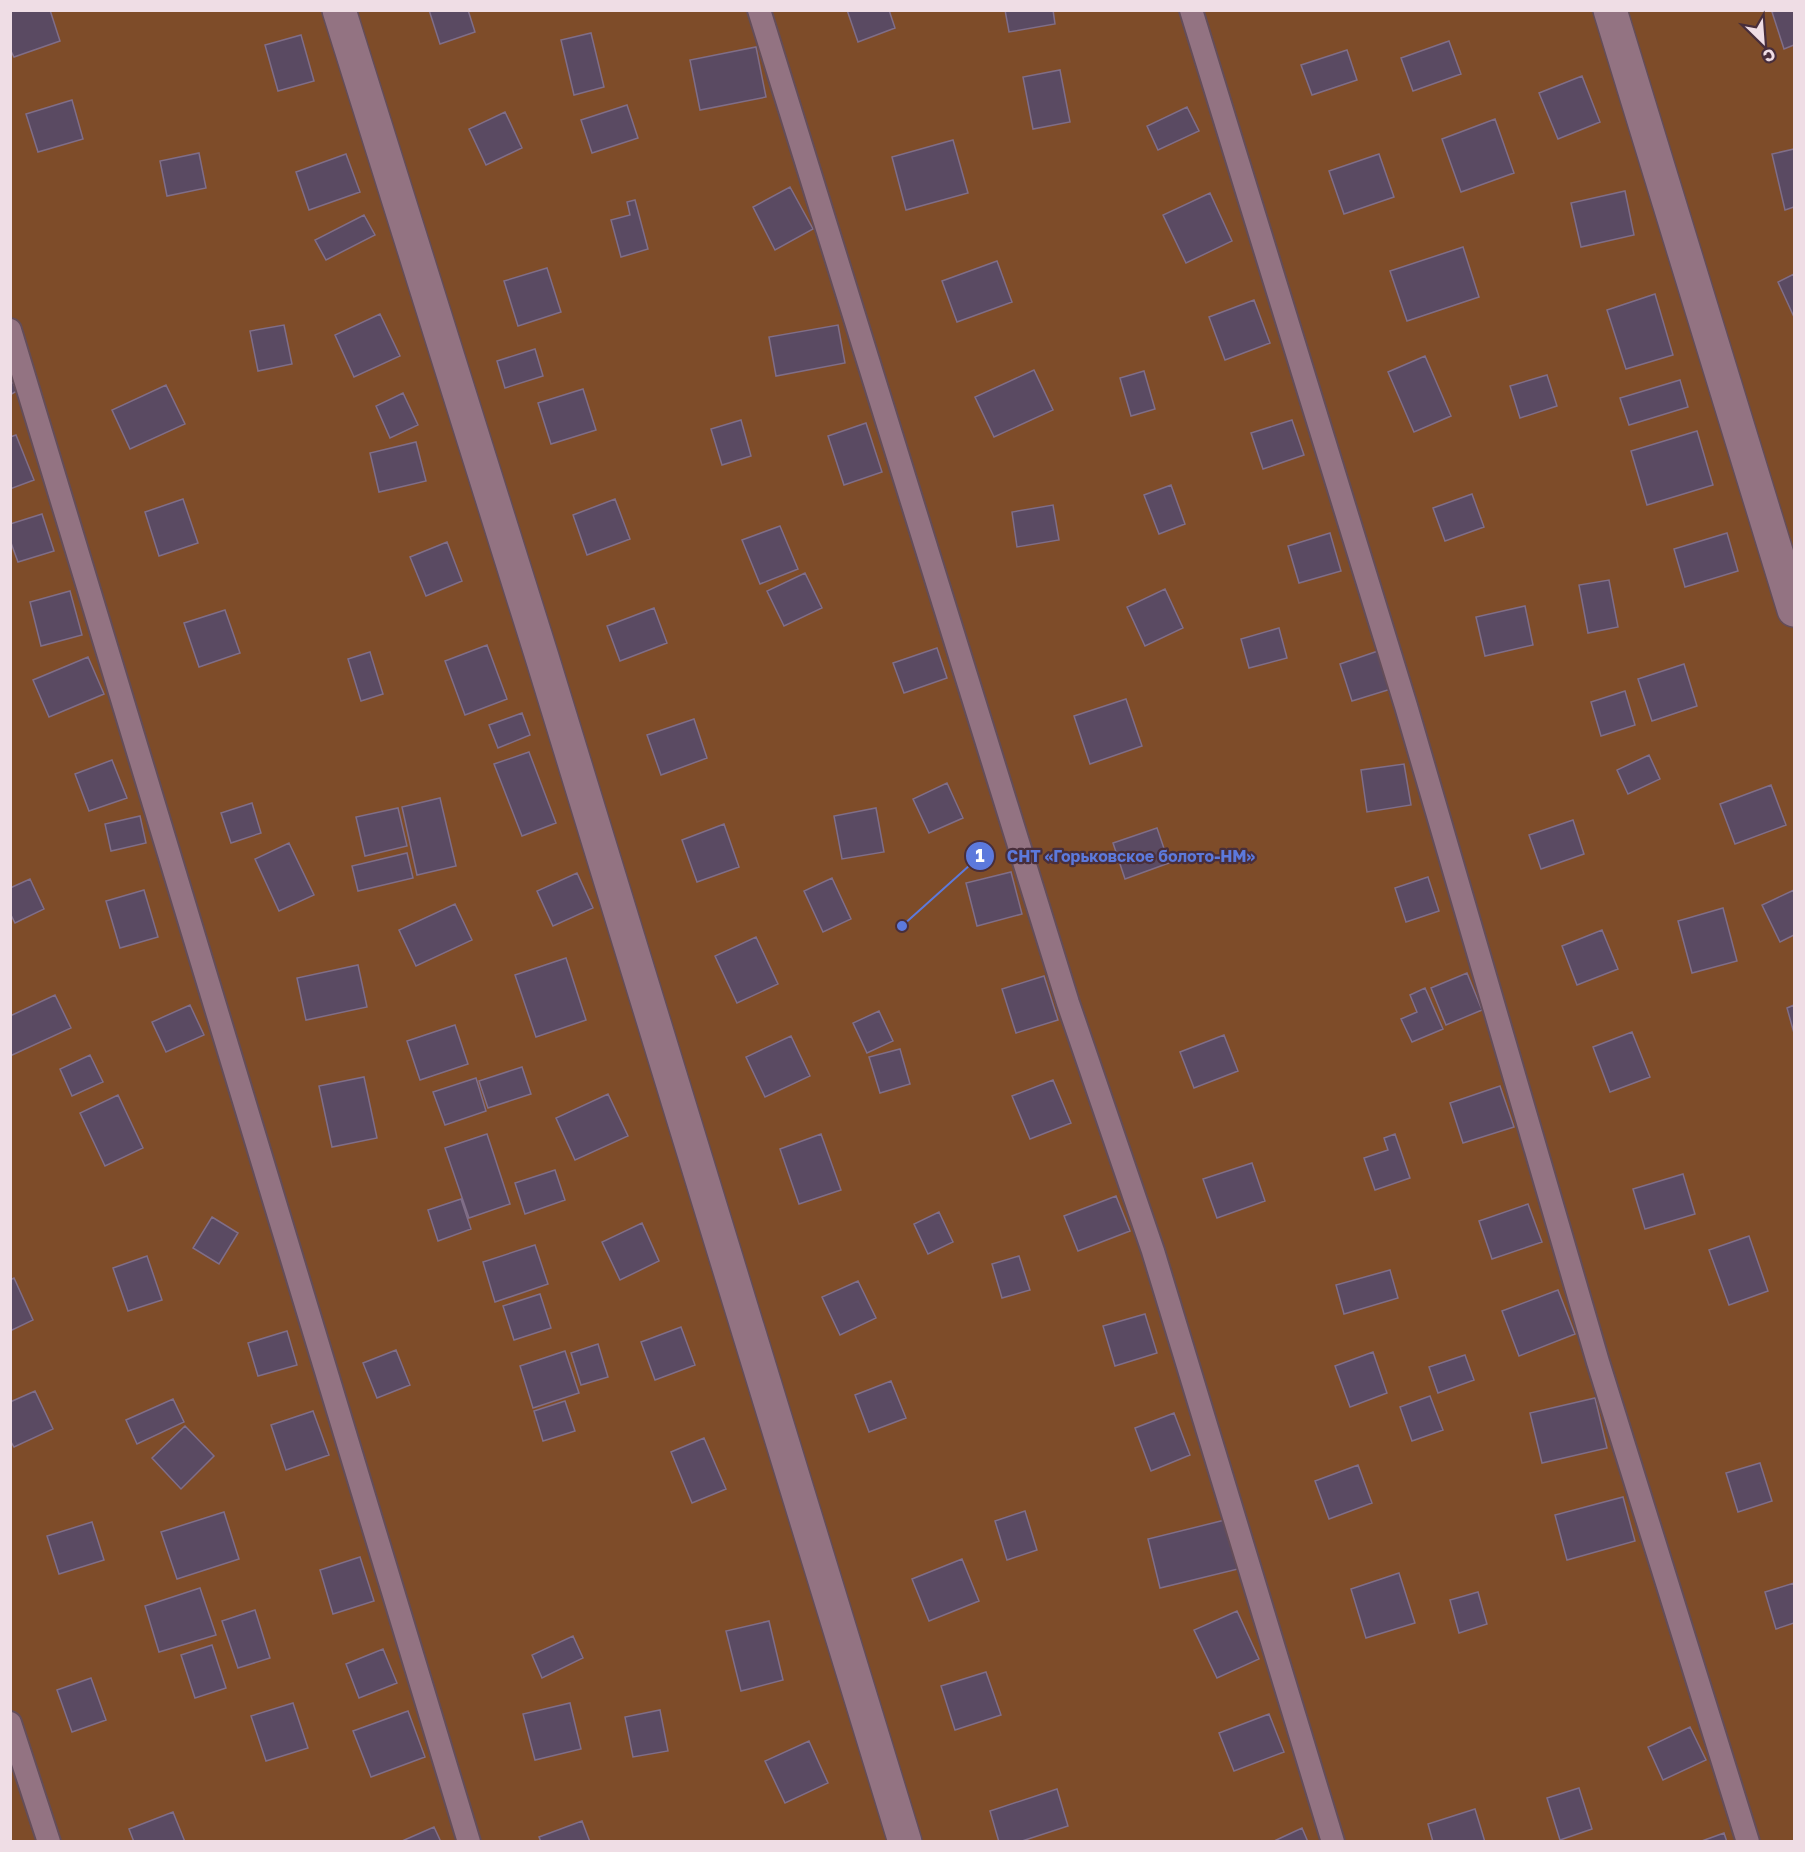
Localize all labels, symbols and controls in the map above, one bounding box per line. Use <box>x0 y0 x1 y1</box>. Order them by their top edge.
north arrow <box>1733 12 1793 72</box>
text: С <box>1760 44 1779 67</box>
callout: СНТ «Горьковское болото-НМ» <box>965 839 1267 873</box>
text: 1 <box>975 844 985 866</box>
text: СНТ «Горьковское болото-НМ» <box>1007 846 1256 866</box>

